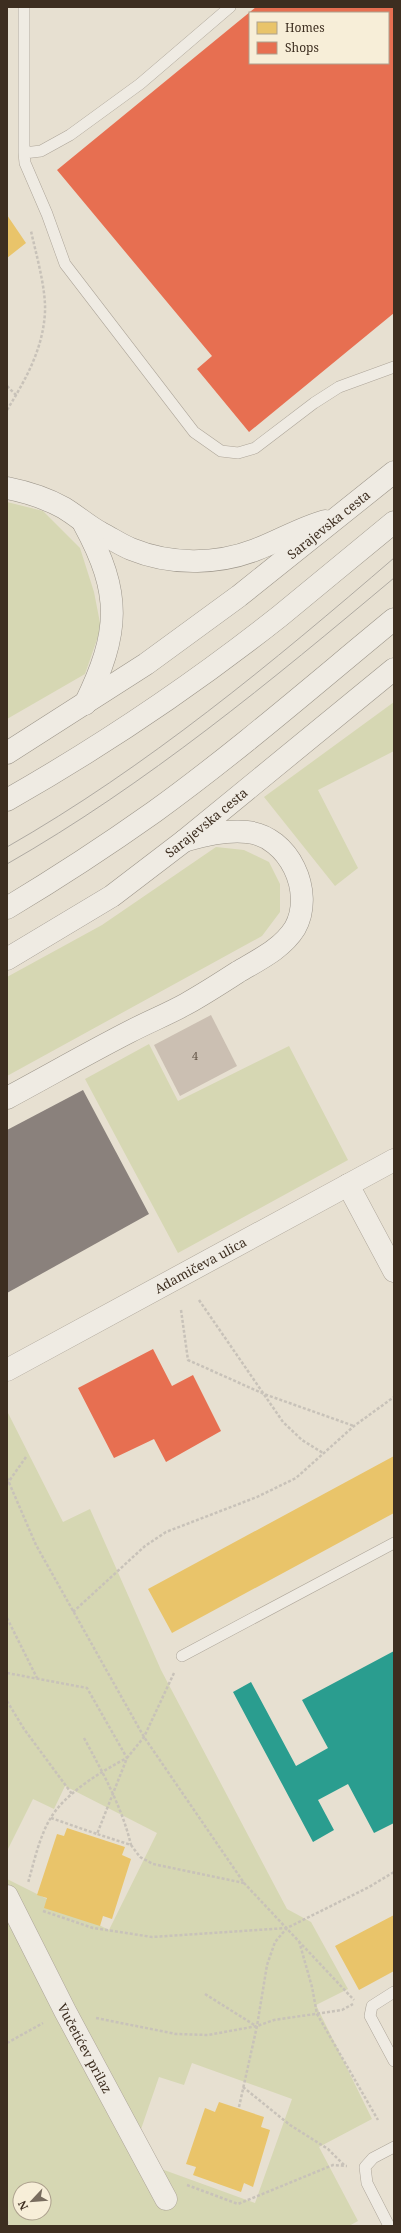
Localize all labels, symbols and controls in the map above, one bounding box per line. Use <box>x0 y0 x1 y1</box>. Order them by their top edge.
legend <box>249 12 389 64</box>
text: Homes <box>285 19 325 36</box>
text: Shops <box>285 39 319 56</box>
street label: Sarajevska cesta <box>283 486 374 563</box>
street label: Sarajevska cesta <box>161 784 251 861</box>
house number: 4 <box>192 1048 198 1063</box>
street label: Adamičeva ulica <box>151 1233 250 1297</box>
street label: Vučetićev prilaz <box>54 2000 117 2096</box>
north arrow <box>12 2181 52 2221</box>
text: N <box>14 2198 31 2213</box>

